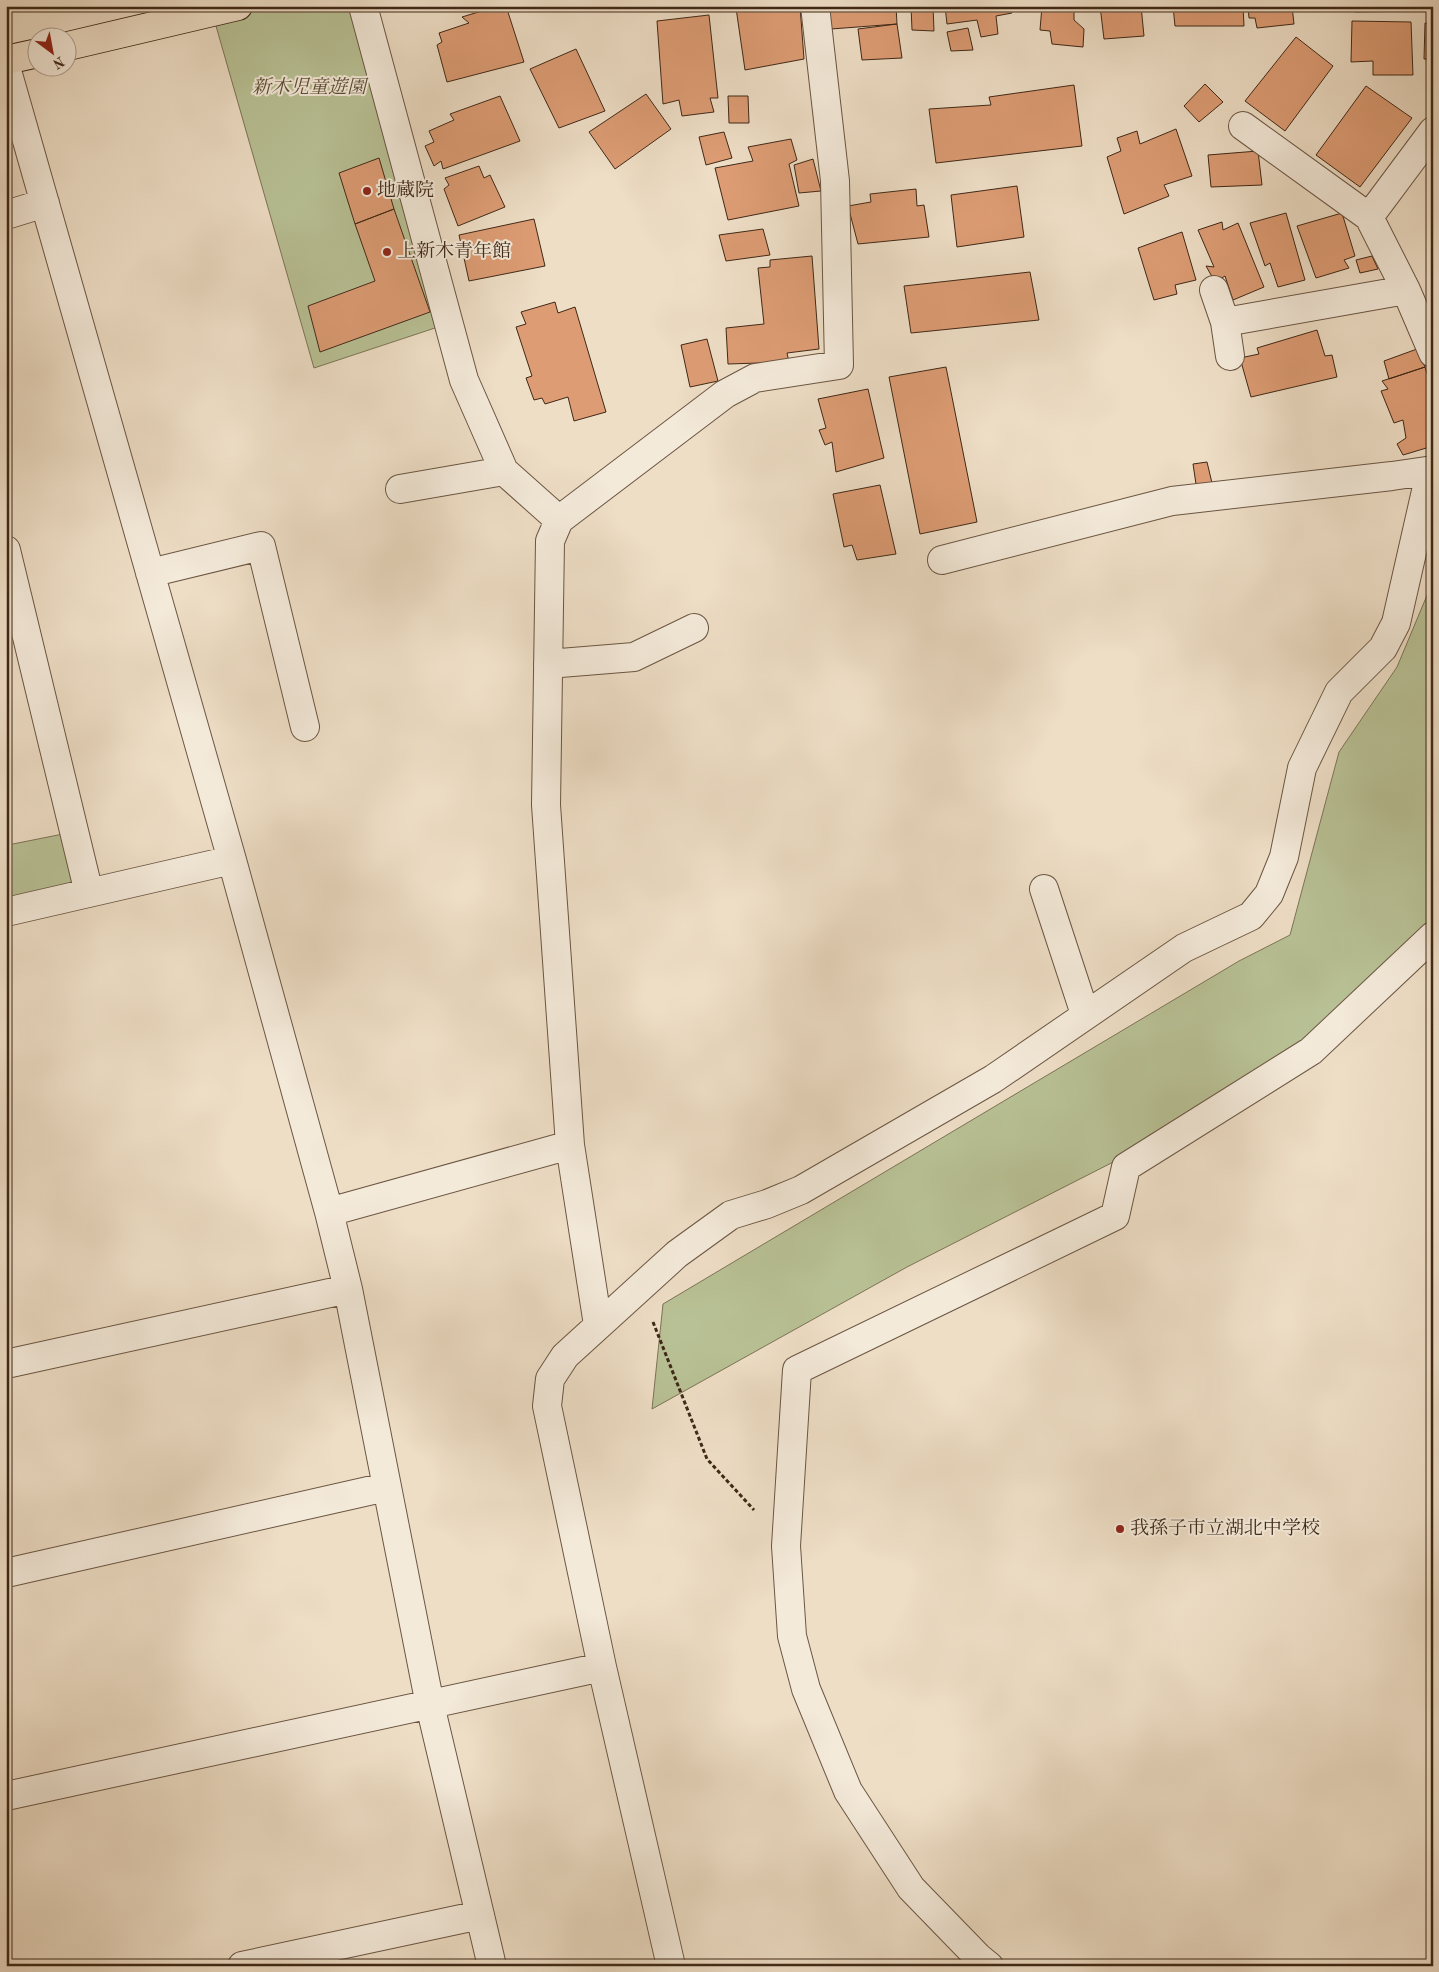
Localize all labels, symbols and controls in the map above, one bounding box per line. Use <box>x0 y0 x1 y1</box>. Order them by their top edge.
north arrow <box>28 28 78 78</box>
text: N <box>50 53 67 71</box>
park label: 新木児童遊園 <box>252 77 369 98</box>
place label: 地蔵院 <box>377 180 434 201</box>
marker: 地蔵院 <box>361 185 373 197</box>
place label: 上新木青年館 <box>397 240 511 262</box>
marker: 上新木青年館 <box>381 246 393 258</box>
place label: 我孫子市立湖北中学校 <box>1130 1518 1320 1539</box>
marker: 我孫子市立湖北中学校 <box>1114 1523 1126 1535</box>

